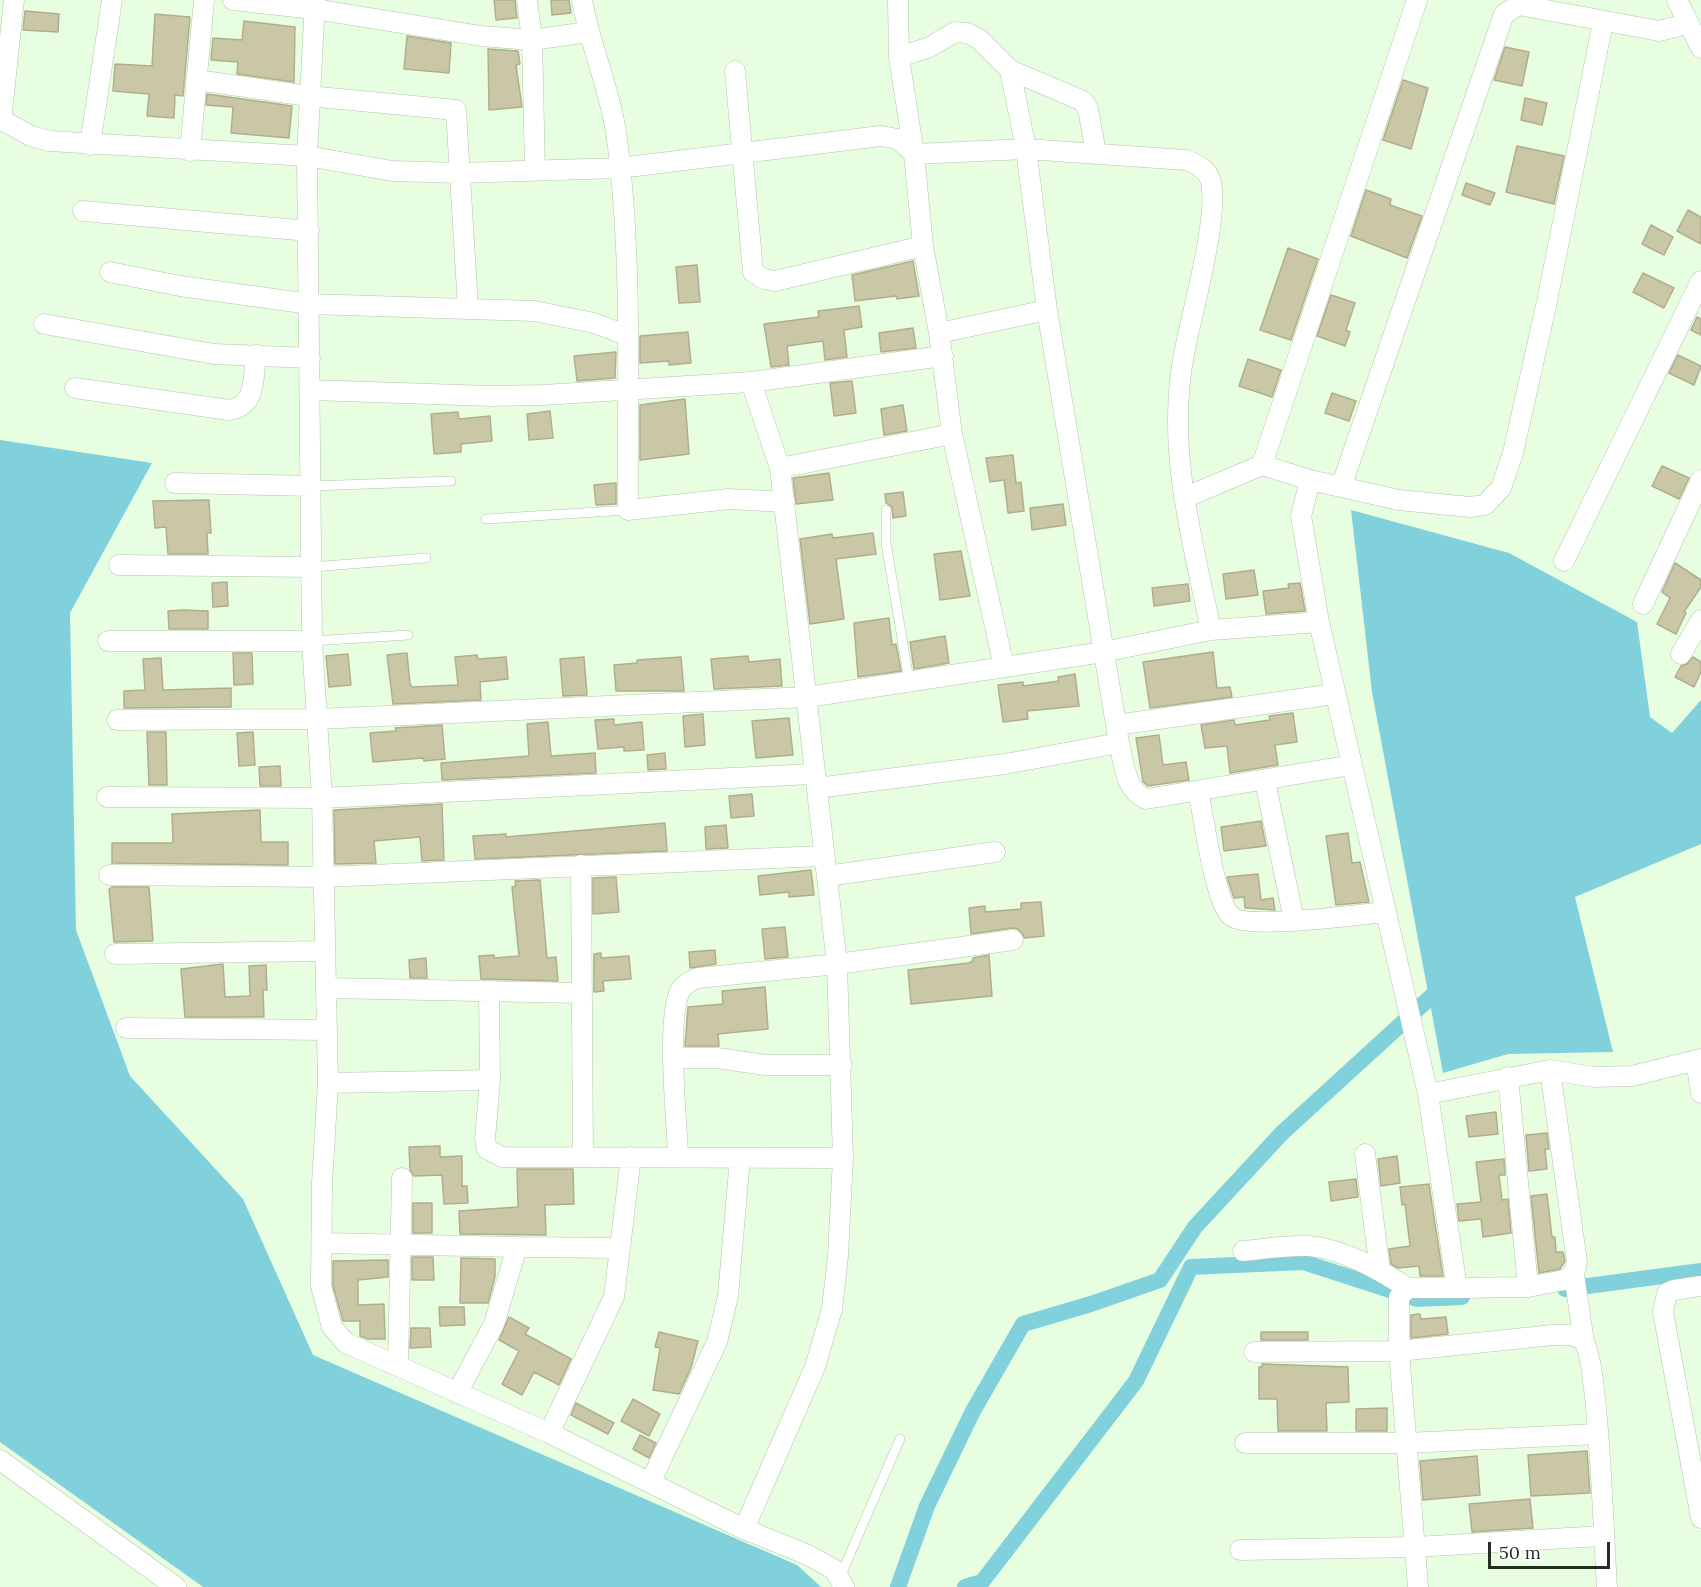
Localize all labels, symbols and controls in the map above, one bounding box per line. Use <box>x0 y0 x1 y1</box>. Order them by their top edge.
scale bar <box>1491 1530 1612 1568</box>
text: 50 m <box>1499 1541 1541 1564</box>

